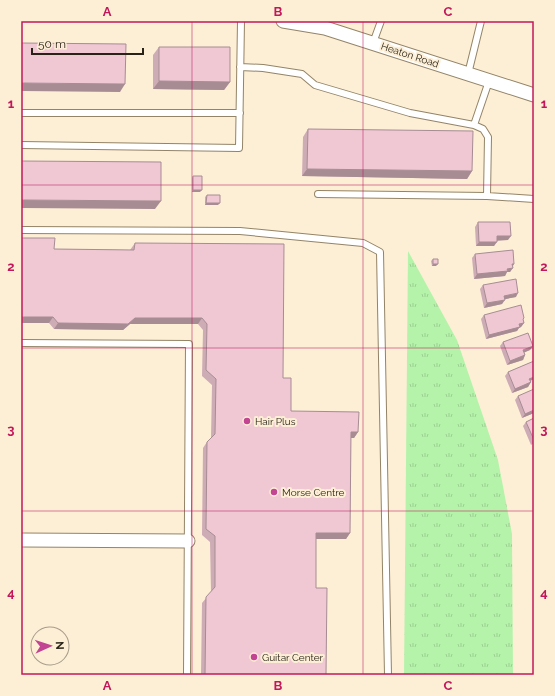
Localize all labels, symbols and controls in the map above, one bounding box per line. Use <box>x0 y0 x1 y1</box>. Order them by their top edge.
text: A <box>103 4 112 19</box>
text: B <box>274 4 283 19</box>
text: C <box>444 4 453 19</box>
scale bar <box>32 30 143 56</box>
text: 50 m <box>38 37 66 51</box>
street label: Heaton Road <box>380 40 440 70</box>
text: 1 <box>8 96 15 111</box>
text: 1 <box>541 96 548 111</box>
text: 2 <box>7 259 15 274</box>
text: 2 <box>540 259 548 274</box>
marker: Hair Plus <box>242 416 252 426</box>
place label: Hair Plus <box>255 416 296 427</box>
text: 3 <box>7 422 15 437</box>
text: 3 <box>540 422 548 437</box>
marker: Morse Centre <box>269 487 279 497</box>
place label: Morse Centre <box>282 487 345 498</box>
text: 4 <box>7 585 15 600</box>
text: 4 <box>540 585 548 600</box>
north arrow <box>30 626 70 666</box>
text: N <box>53 641 66 650</box>
marker: Guitar Center <box>249 652 259 662</box>
place label: Guitar Center <box>262 652 324 663</box>
text: A <box>103 678 112 693</box>
text: B <box>274 678 283 693</box>
text: C <box>444 678 453 693</box>

